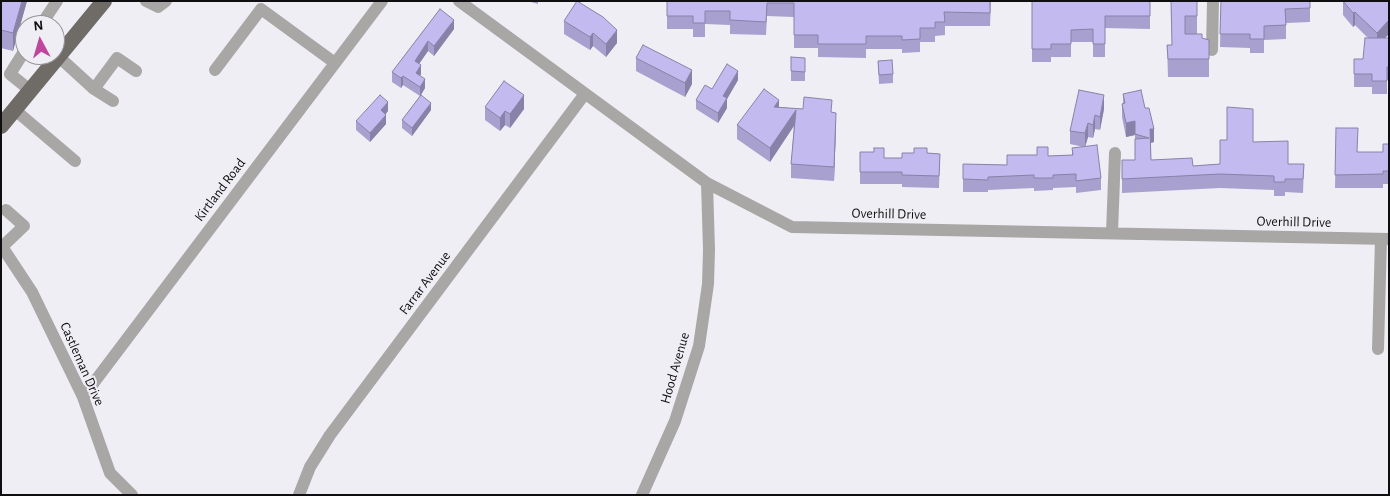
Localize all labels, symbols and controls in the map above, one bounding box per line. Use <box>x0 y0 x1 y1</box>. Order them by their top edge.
north arrow <box>15 15 65 65</box>
text: N <box>33 19 44 34</box>
street label: Kirtland Road <box>191 155 249 225</box>
street label: Overhill Drive <box>852 205 926 223</box>
street label: Overhill Drive <box>1257 213 1331 231</box>
street label: Farrar Avenue <box>396 248 454 318</box>
street label: Castleman Drive <box>56 320 108 408</box>
street label: Hood Avenue <box>657 330 693 406</box>

